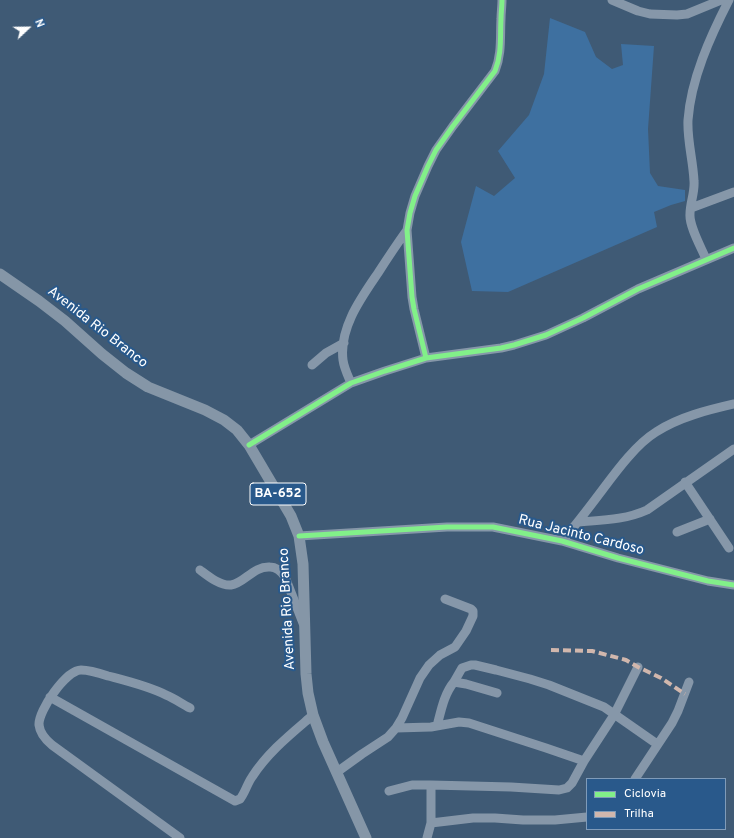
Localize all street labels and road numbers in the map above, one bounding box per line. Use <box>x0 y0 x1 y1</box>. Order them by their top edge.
street label: Avenida Rio Branco <box>44 284 150 372</box>
road number: BA-652 <box>250 483 306 505</box>
street label: Rua Jacinto Cardoso <box>516 512 646 560</box>
street label: Avenida Rio Branco <box>276 547 300 671</box>

